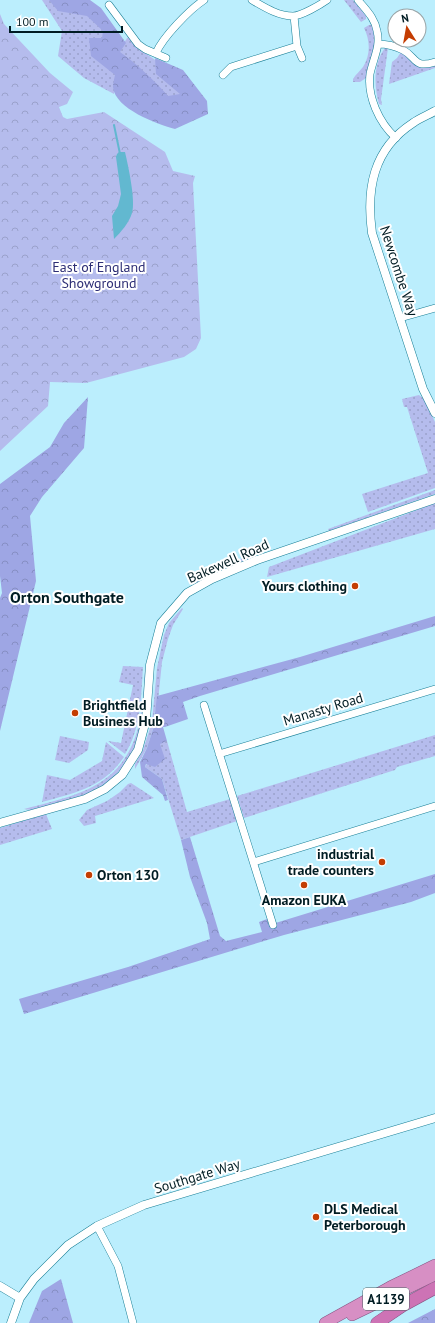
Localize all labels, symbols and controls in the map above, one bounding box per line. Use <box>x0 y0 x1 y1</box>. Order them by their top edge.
scale bar <box>10 8 122 34</box>
north arrow <box>387 8 427 48</box>
text: N <box>400 11 410 26</box>
text: 100 m <box>16 14 49 29</box>
street label: Newcombe Way <box>376 224 422 319</box>
park label: East of England Showground <box>52 258 146 292</box>
street label: Bakewell Road <box>184 535 272 587</box>
place label: Yours clothing <box>261 577 347 595</box>
marker: Yours clothing <box>350 581 360 591</box>
district label: Orton Southgate <box>10 587 124 607</box>
street label: Manasty Road <box>281 688 365 730</box>
place label: Brightfield Business Hub <box>83 696 163 730</box>
marker: Brightfield Business Hub <box>70 708 80 718</box>
place label: industrial trade counters <box>288 845 375 879</box>
marker: industrial trade counters <box>377 857 387 867</box>
place label: Orton 130 <box>97 866 159 884</box>
marker: Orton 130 <box>84 870 94 880</box>
marker: Amazon EUKA <box>299 880 309 890</box>
place label: Amazon EUKA <box>262 891 347 909</box>
street label: Southgate Way <box>152 1154 243 1198</box>
place label: DLS Medical Peterborough <box>324 1200 406 1234</box>
marker: DLS Medical Peterborough <box>311 1212 321 1222</box>
road number: A1139 <box>363 1288 409 1310</box>

